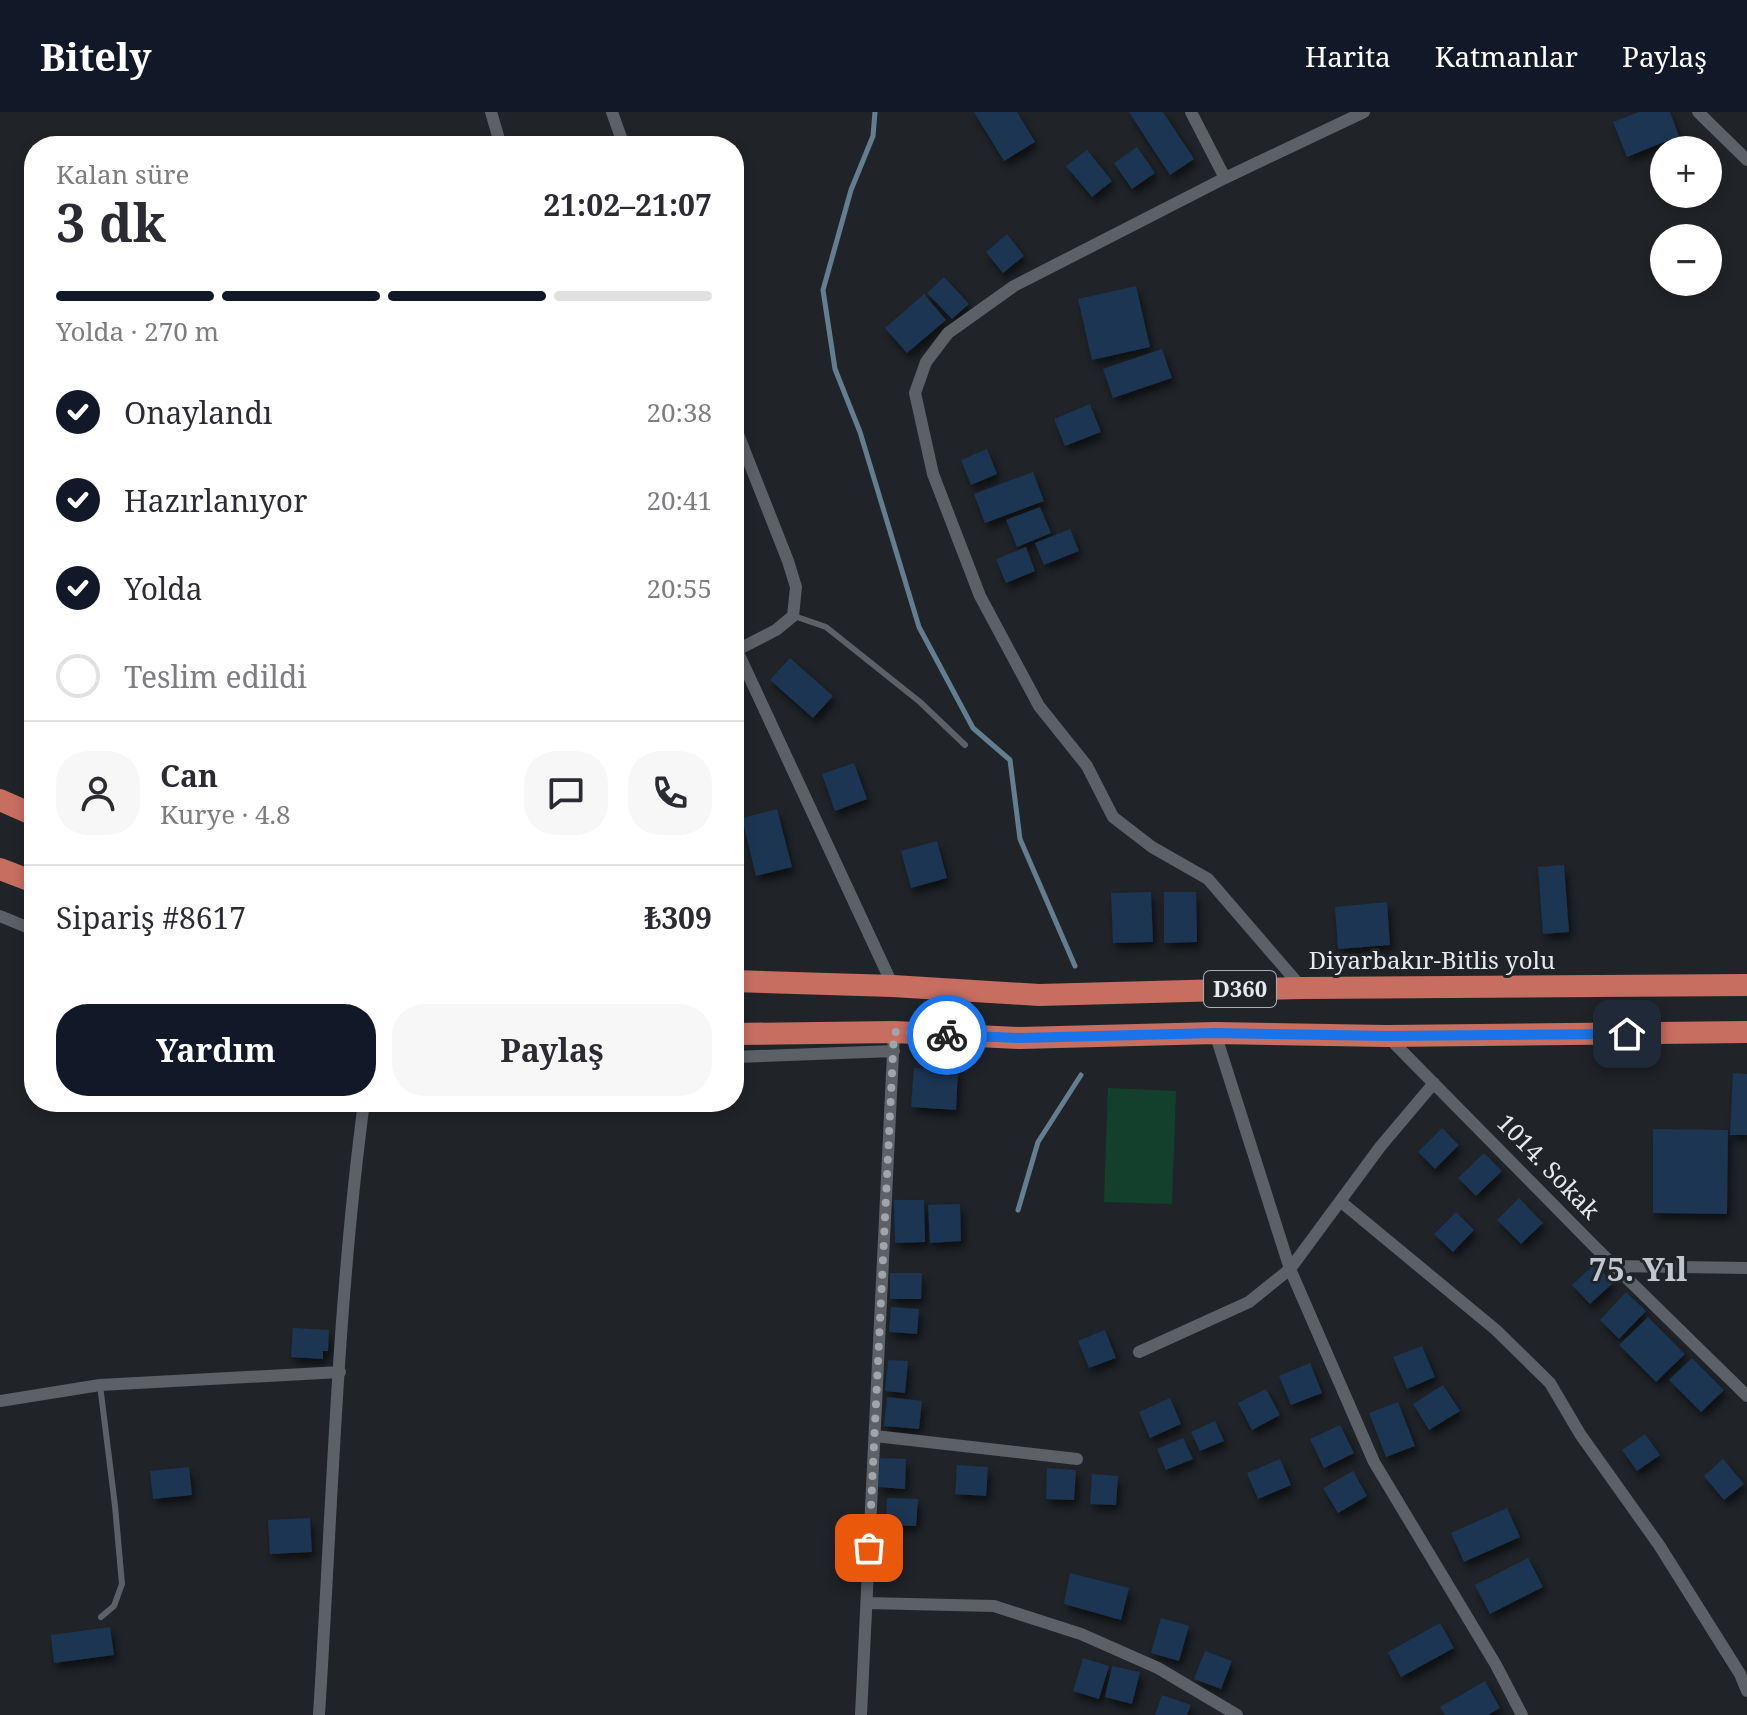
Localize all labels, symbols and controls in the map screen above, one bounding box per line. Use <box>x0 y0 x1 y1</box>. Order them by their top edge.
text: Bitely <box>40 30 151 82</box>
text: Harita <box>1305 37 1391 75</box>
text: Katmanlar <box>1435 37 1578 75</box>
text: Paylaş <box>1622 37 1707 75</box>
map controls <box>1650 136 1722 296</box>
button: + <box>1650 136 1722 208</box>
text: Kalan süre <box>56 156 189 192</box>
text: 21:02–21:07 <box>543 184 712 225</box>
text: 3 dk <box>56 186 166 257</box>
button: − <box>1650 224 1722 296</box>
text: Yolda · 270 m <box>56 313 219 349</box>
icon: check <box>56 390 100 434</box>
text: Onaylandı <box>124 392 272 433</box>
text: 20:38 <box>646 394 712 430</box>
icon: check <box>56 478 100 522</box>
text: Hazırlanıyor <box>124 480 307 521</box>
text: 20:41 <box>646 482 712 518</box>
icon: check <box>56 566 100 610</box>
text: Yolda <box>124 568 203 609</box>
text: 20:55 <box>646 570 712 606</box>
text: Teslim edildi <box>124 656 307 697</box>
button: person <box>56 751 140 835</box>
button: chat <box>524 751 608 835</box>
button: phone <box>628 751 712 835</box>
text: Can <box>160 755 218 796</box>
text: Kurye · 4.8 <box>160 796 291 832</box>
text: Sipariş #8617 <box>56 897 246 938</box>
text: ₺309 <box>644 897 712 938</box>
street label: Diyarbakır-Bitlis yolu <box>1309 943 1555 976</box>
road number: D360 <box>1204 971 1276 1007</box>
courier <box>907 995 987 1075</box>
pin <box>1593 1000 1661 1068</box>
button: Yardım <box>56 1004 376 1096</box>
button: Paylaş <box>392 1004 712 1096</box>
icon: home <box>1605 1012 1649 1056</box>
icon: bike <box>925 1013 969 1057</box>
street label: 1014. Sokak <box>1491 1106 1608 1226</box>
district label: 75. Yıl <box>1589 1247 1687 1290</box>
pin <box>835 1514 903 1582</box>
icon: bag <box>847 1526 891 1570</box>

